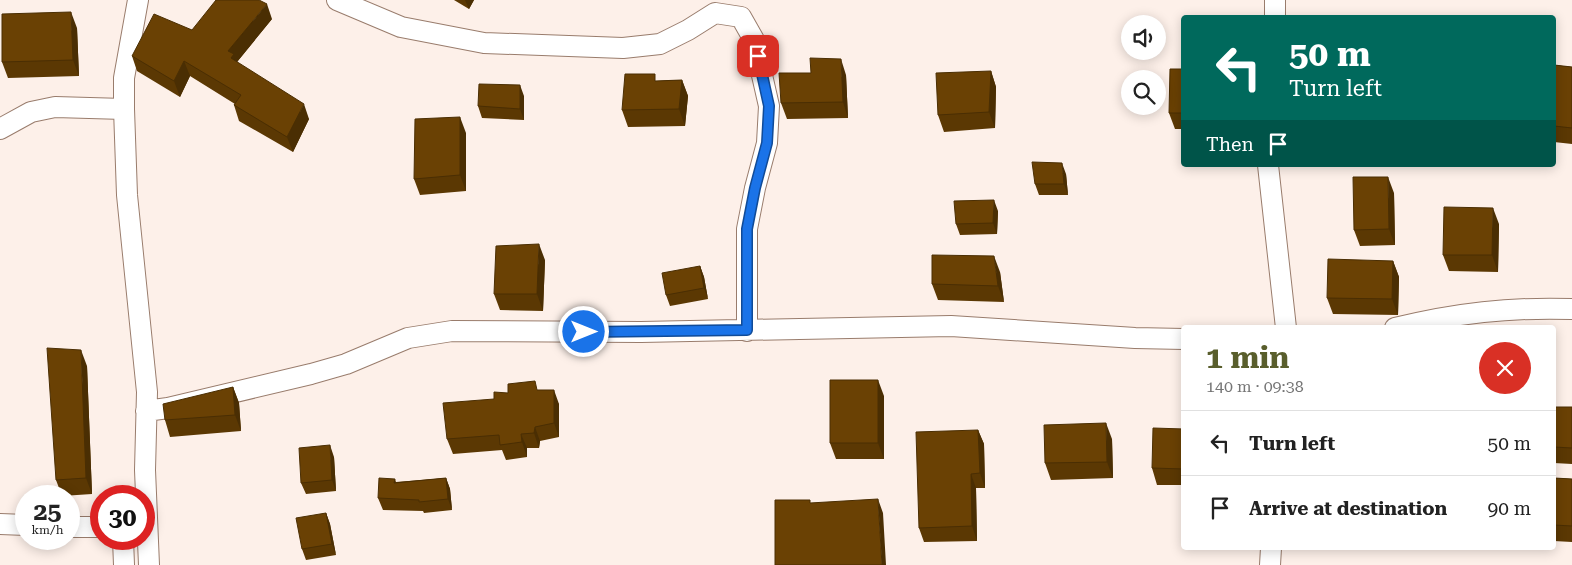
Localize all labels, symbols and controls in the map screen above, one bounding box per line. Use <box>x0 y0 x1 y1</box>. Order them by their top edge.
map controls <box>1121 15 1166 115</box>
button: sound <box>1121 15 1166 60</box>
text: 50 m <box>1289 34 1371 75</box>
pin <box>737 35 779 77</box>
icon: left <box>1206 35 1271 100</box>
icon: arrive <box>744 42 772 70</box>
button: search <box>1121 70 1166 115</box>
text: Turn left <box>1289 76 1382 101</box>
icon: arrive <box>1264 130 1292 158</box>
text: Then <box>1206 133 1254 156</box>
position arrow <box>557 305 609 357</box>
text: 1 min <box>1206 340 1289 375</box>
button: close <box>1479 342 1531 394</box>
text: 140 m · 09:38 <box>1206 377 1304 396</box>
icon: left <box>1206 429 1234 457</box>
text: Turn left <box>1249 432 1335 455</box>
text: 50 m <box>1488 432 1531 455</box>
speed limit sign: 30 <box>90 485 155 550</box>
icon: arrive <box>1206 494 1234 522</box>
text: 25 <box>33 497 62 526</box>
text: Arrive at destination <box>1249 497 1447 520</box>
text: 90 m <box>1488 497 1531 520</box>
text: km/h <box>31 523 64 537</box>

